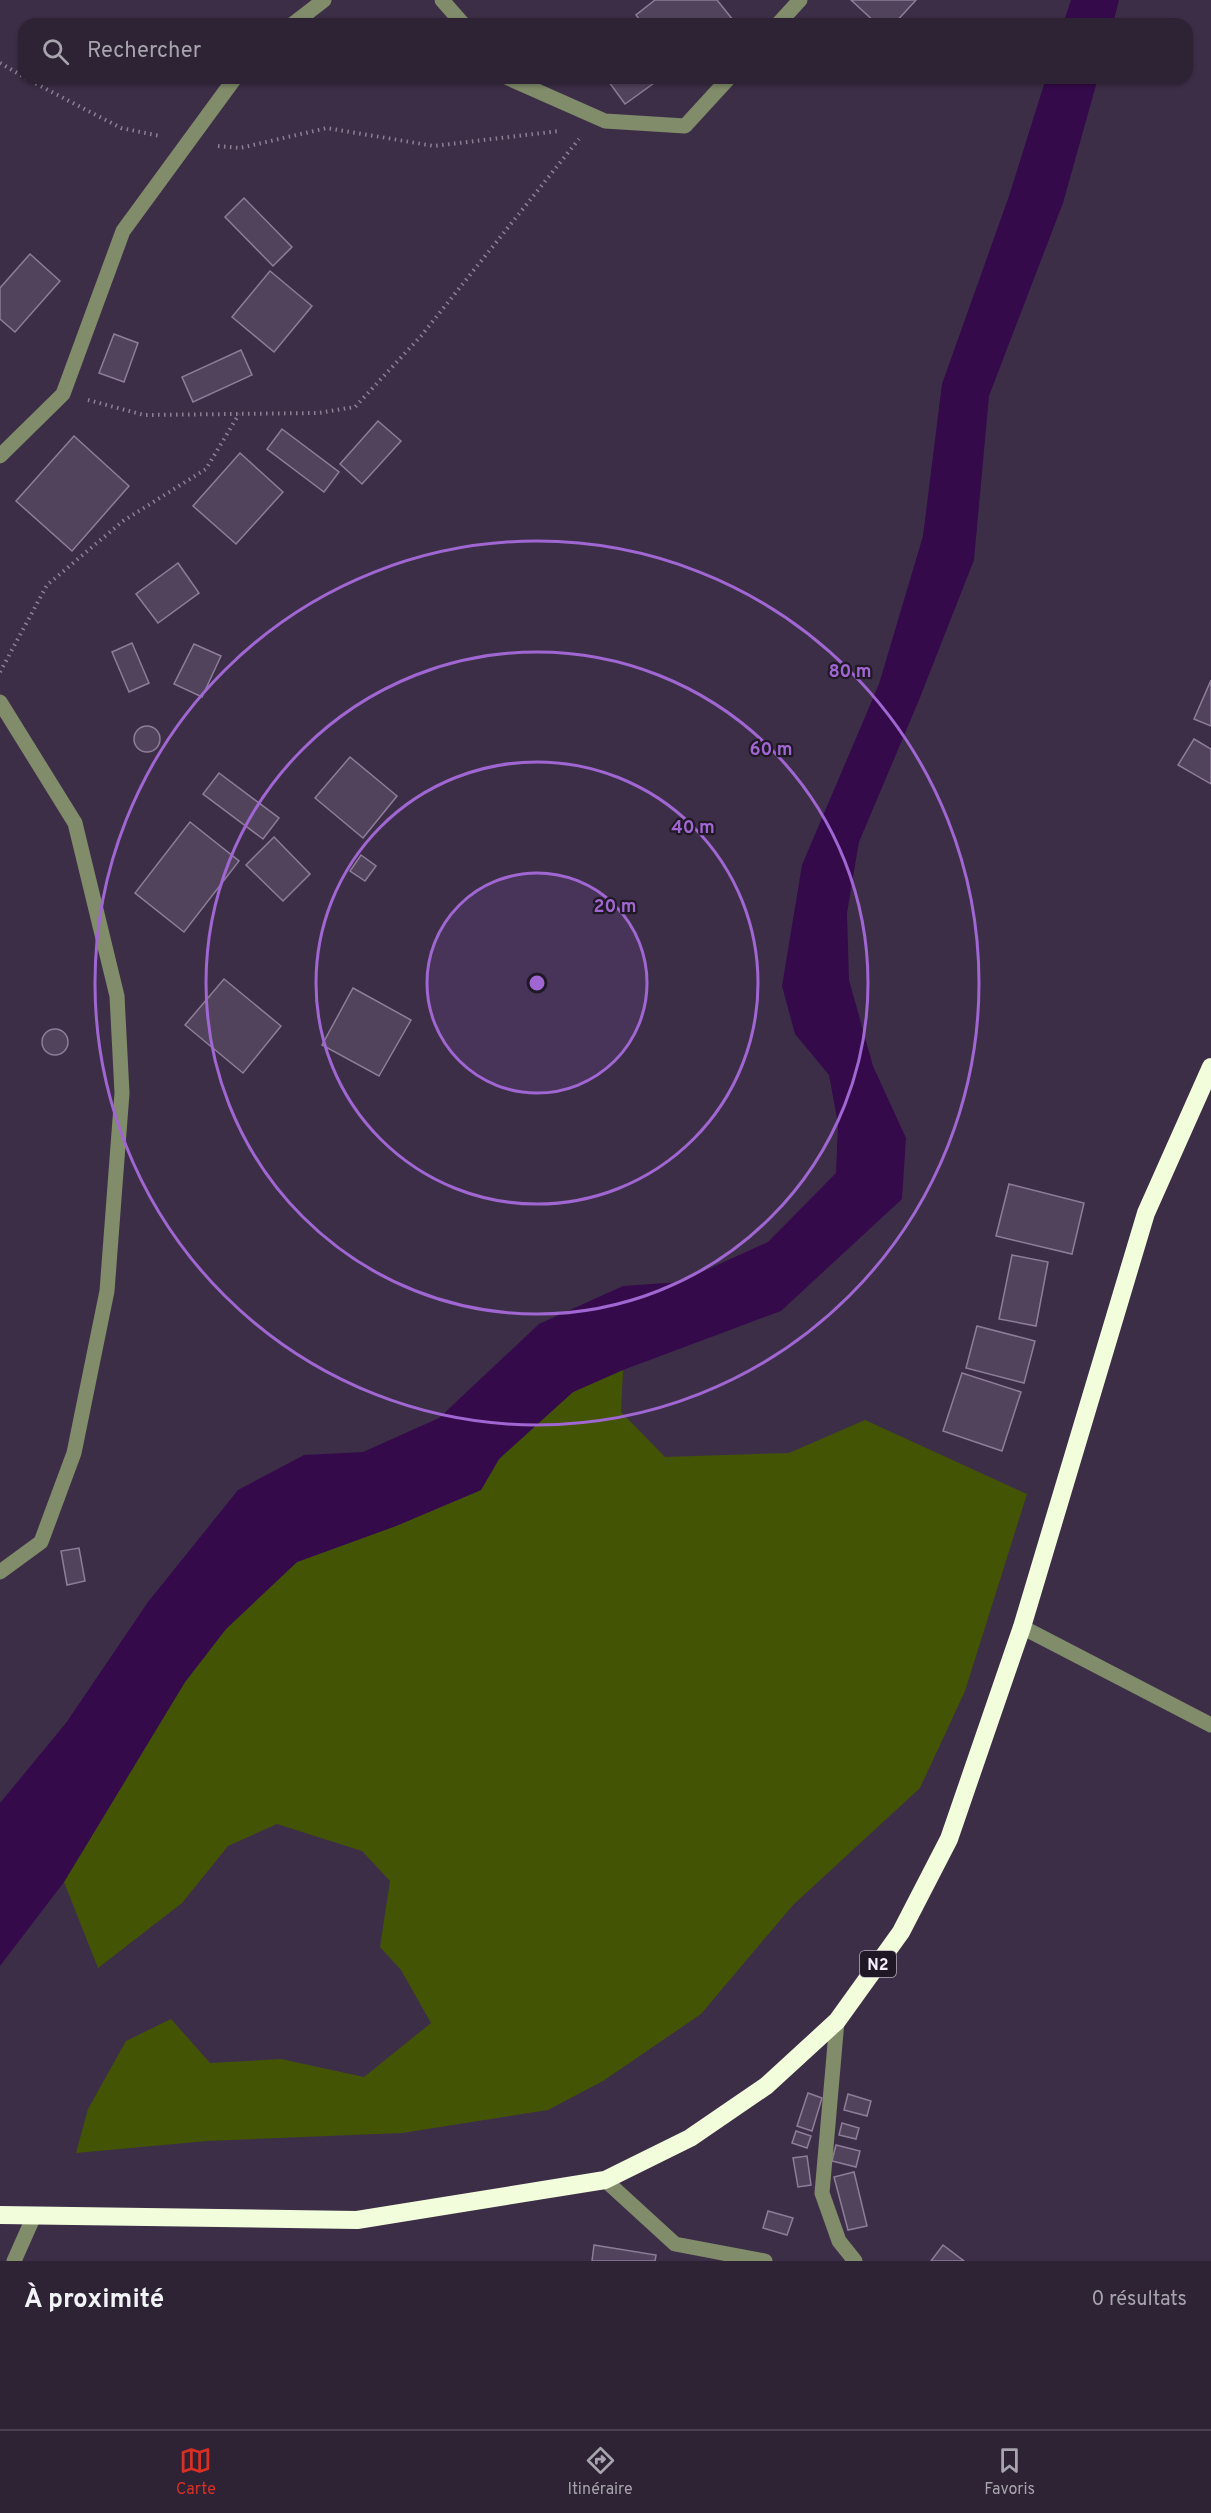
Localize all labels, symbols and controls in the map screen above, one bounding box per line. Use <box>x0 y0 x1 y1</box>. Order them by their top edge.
search box <box>18 18 1193 84</box>
icon: search <box>39 35 72 68</box>
text: Rechercher <box>87 38 201 65</box>
text: 80 m <box>828 661 872 684</box>
text: 60 m <box>749 739 793 762</box>
text: 40 m <box>671 817 715 840</box>
text: 20 m <box>593 896 637 919</box>
centre of rings <box>527 973 547 993</box>
road number: N2 <box>860 1951 896 1977</box>
text: À proximité <box>24 2284 164 2317</box>
text: 0 résultats <box>1091 2287 1187 2313</box>
tab: Carte <box>176 2444 216 2500</box>
tab: Itinéraire <box>568 2444 633 2500</box>
tab: Favoris <box>984 2444 1035 2500</box>

